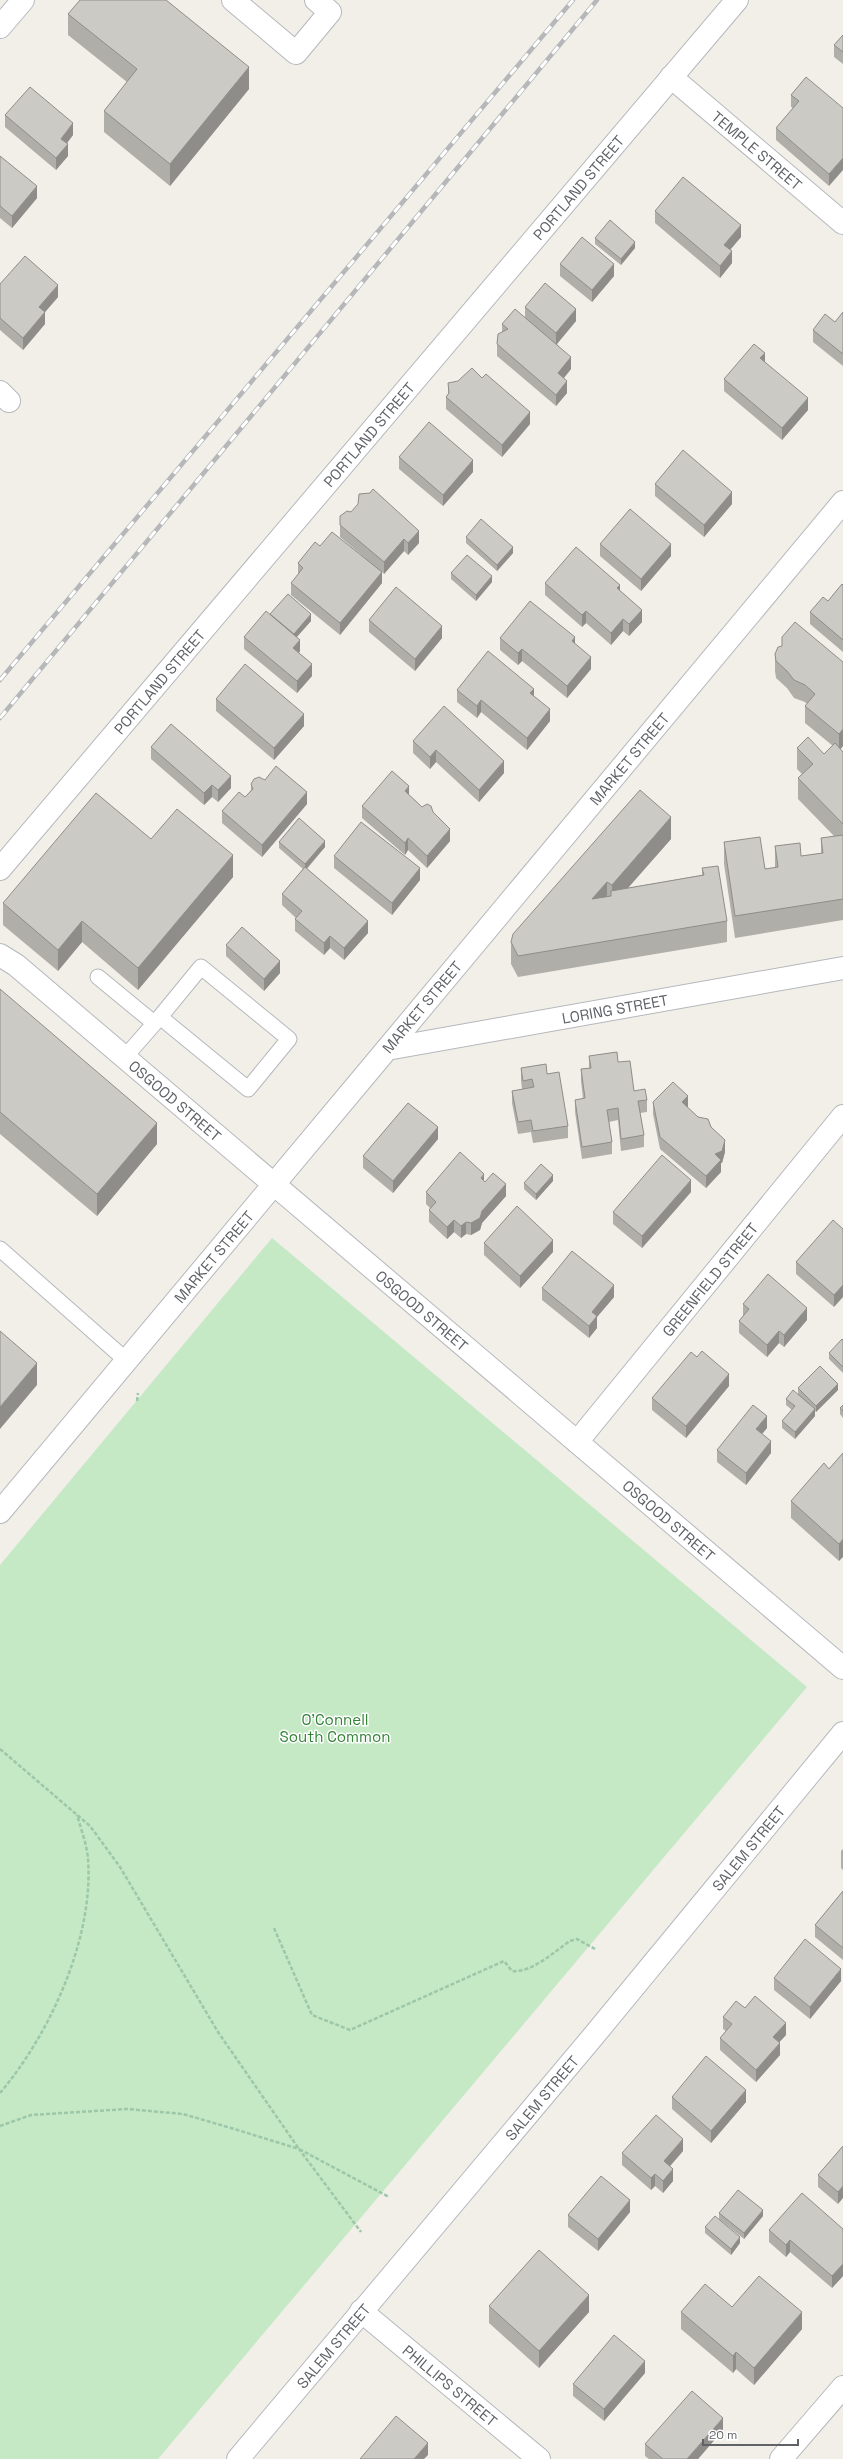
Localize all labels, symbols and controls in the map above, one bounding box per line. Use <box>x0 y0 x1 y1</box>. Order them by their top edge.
street label: TEMPLE STREET <box>708 106 806 194</box>
street label: PORTLAND STREET <box>528 131 628 243</box>
street label: PORTLAND STREET <box>319 378 419 491</box>
street label: PORTLAND STREET <box>109 625 209 738</box>
street label: MARKET STREET <box>585 708 673 809</box>
street label: MARKET STREET <box>378 957 466 1057</box>
street label: LORING STREET <box>560 990 670 1027</box>
street label: OSGOOD STREET <box>125 1056 226 1145</box>
street label: MARKET STREET <box>170 1206 258 1307</box>
street label: GREENFIELD STREET <box>658 1218 762 1340</box>
street label: OSGOOD STREET <box>372 1266 472 1355</box>
street label: OSGOOD STREET <box>619 1476 719 1565</box>
park label: O'Connell South Common <box>280 1710 390 1746</box>
street label: SALEM STREET <box>708 1801 789 1895</box>
street label: SALEM STREET <box>501 2051 583 2144</box>
street label: SALEM STREET <box>292 2299 374 2392</box>
street label: PHILLIPS STREET <box>399 2340 502 2430</box>
scale bar <box>703 2421 798 2447</box>
text: 20 m <box>709 2427 737 2443</box>

